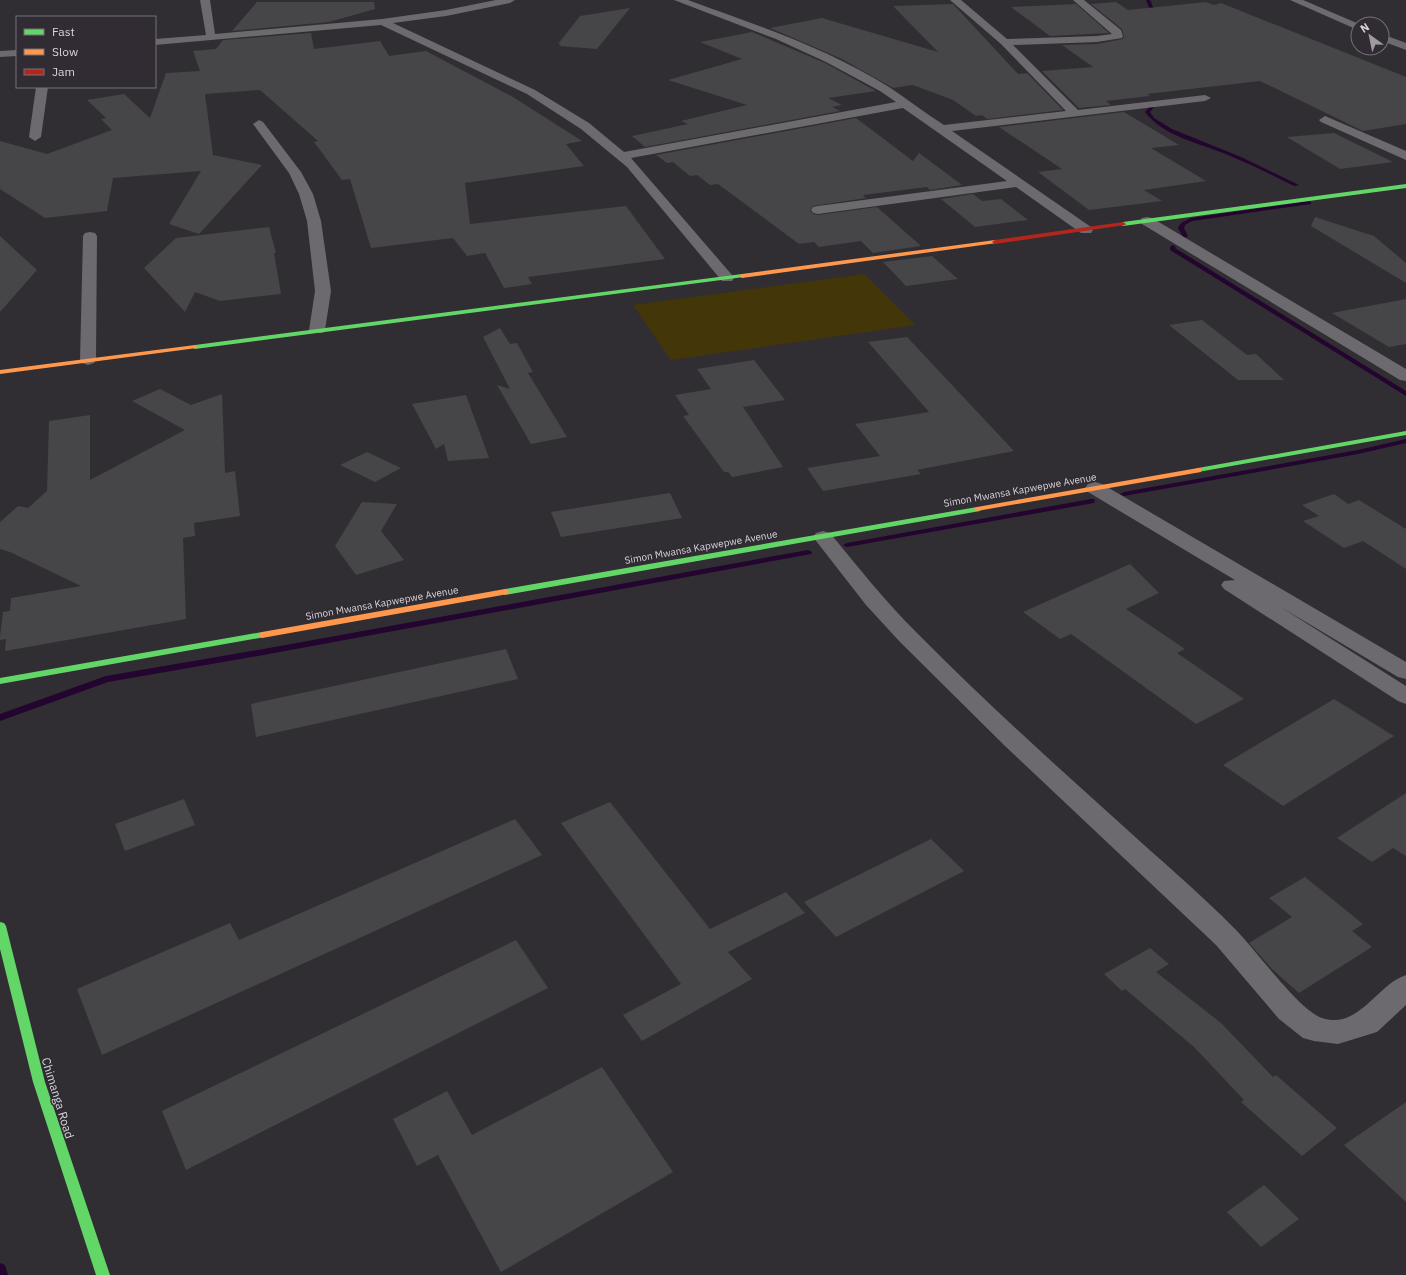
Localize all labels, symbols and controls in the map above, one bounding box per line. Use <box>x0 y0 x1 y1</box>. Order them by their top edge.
legend <box>16 16 156 88</box>
north arrow <box>1350 16 1390 56</box>
text: N <box>1357 20 1372 36</box>
text: Fast <box>52 24 75 39</box>
text: Slow <box>52 44 78 59</box>
text: Jam <box>52 64 75 79</box>
street label: Simon Mwansa Kapwepwe Avenue <box>943 470 1098 510</box>
street label: Simon Mwansa Kapwepwe Avenue <box>624 527 779 567</box>
street label: Simon Mwansa Kapwepwe Avenue <box>305 583 460 623</box>
street label: Chimanga Road <box>39 1056 77 1140</box>

